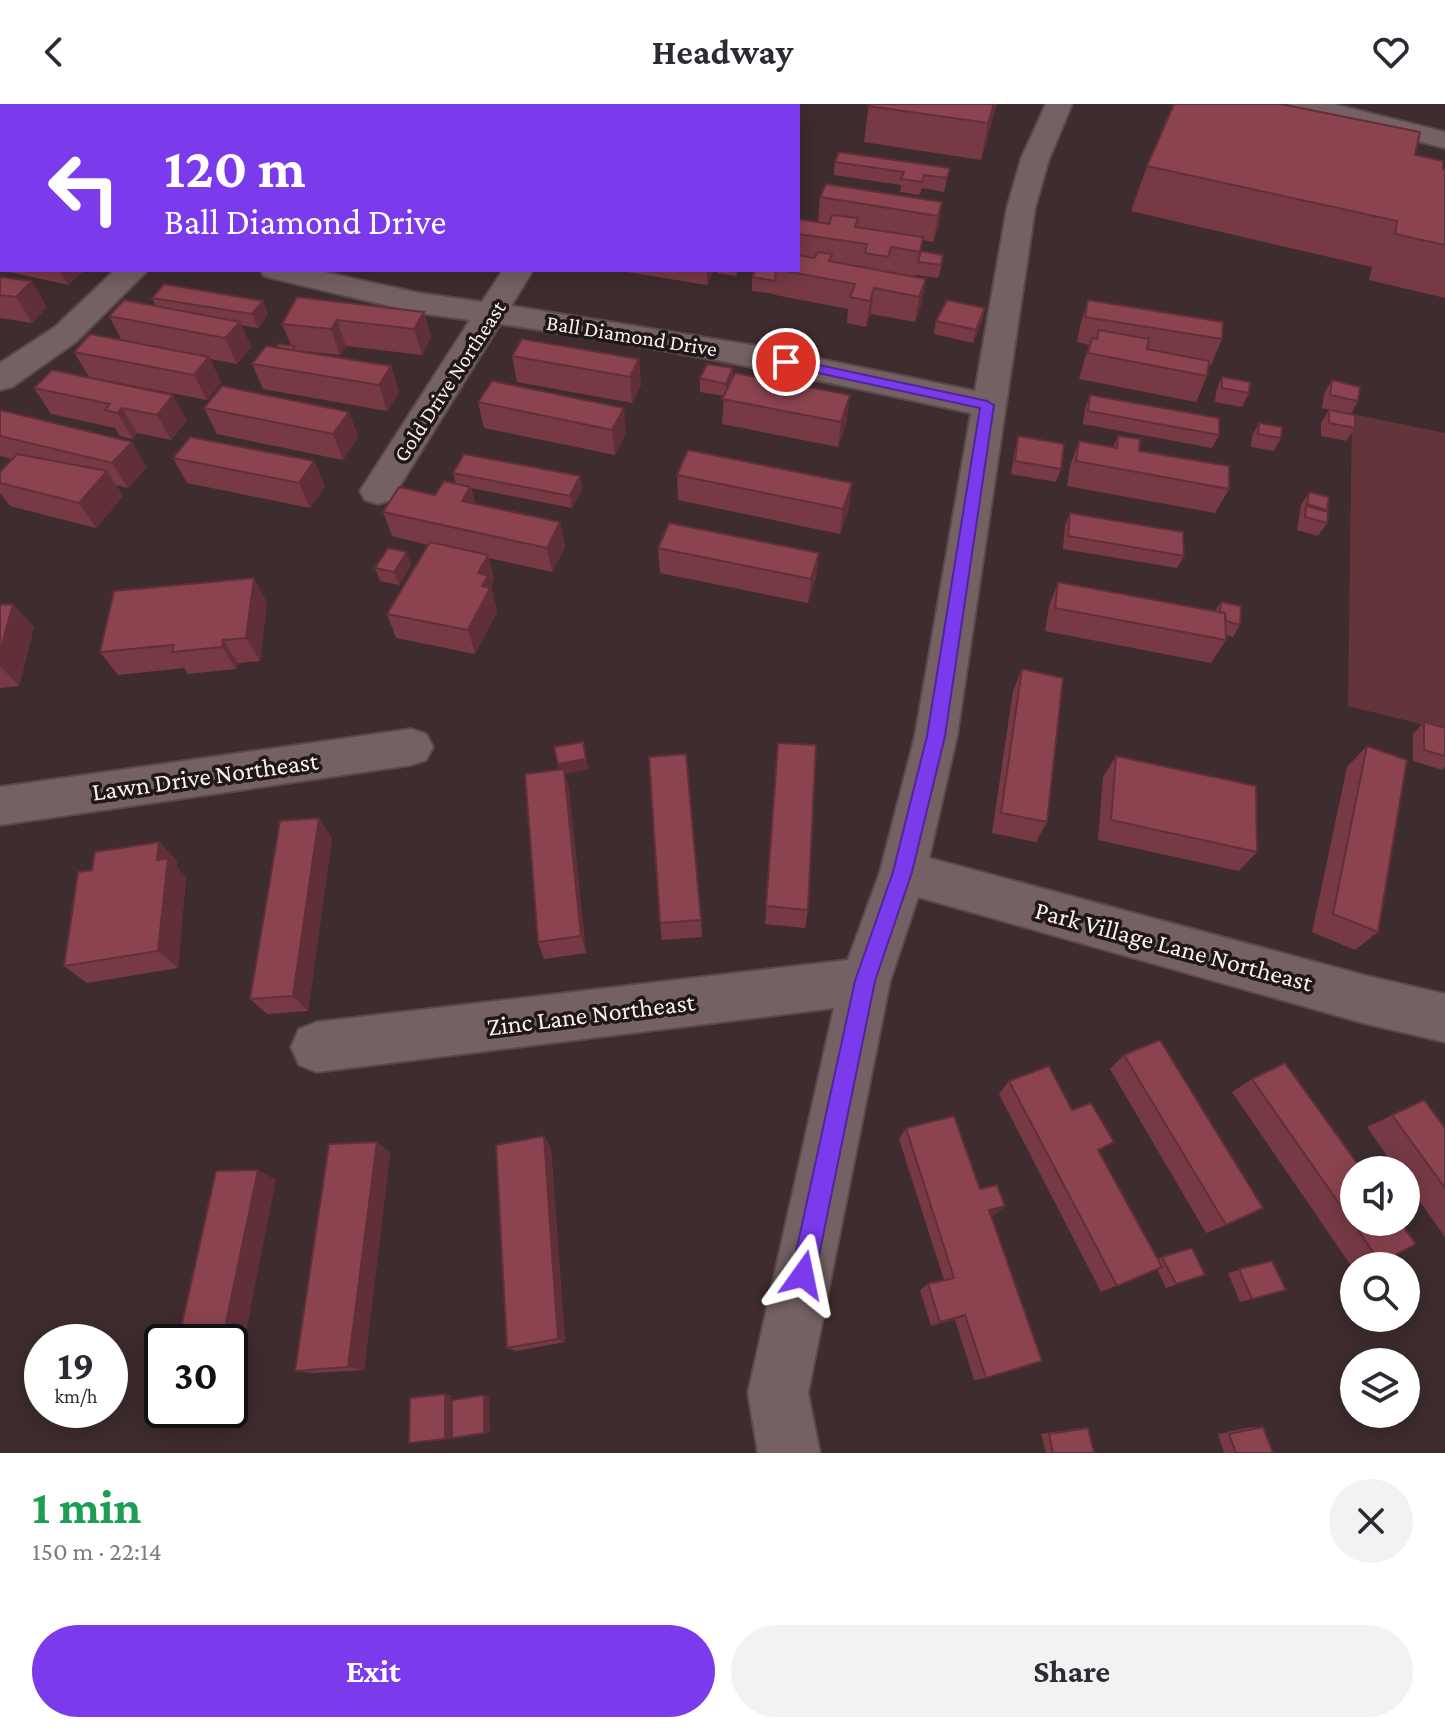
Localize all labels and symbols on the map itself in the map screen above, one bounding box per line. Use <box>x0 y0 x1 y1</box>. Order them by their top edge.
street label: Gold Drive Northeast <box>388 296 511 466</box>
street label: Ball Diamond Drive <box>545 310 719 361</box>
pin <box>752 328 820 396</box>
street label: Lawn Drive Northeast <box>90 746 320 807</box>
street label: Park Village Lane Northeast <box>1032 895 1316 998</box>
street label: Zinc Lane Northeast <box>485 987 697 1042</box>
position arrow <box>761 1233 845 1317</box>
speed limit sign: 30 <box>144 1324 248 1428</box>

